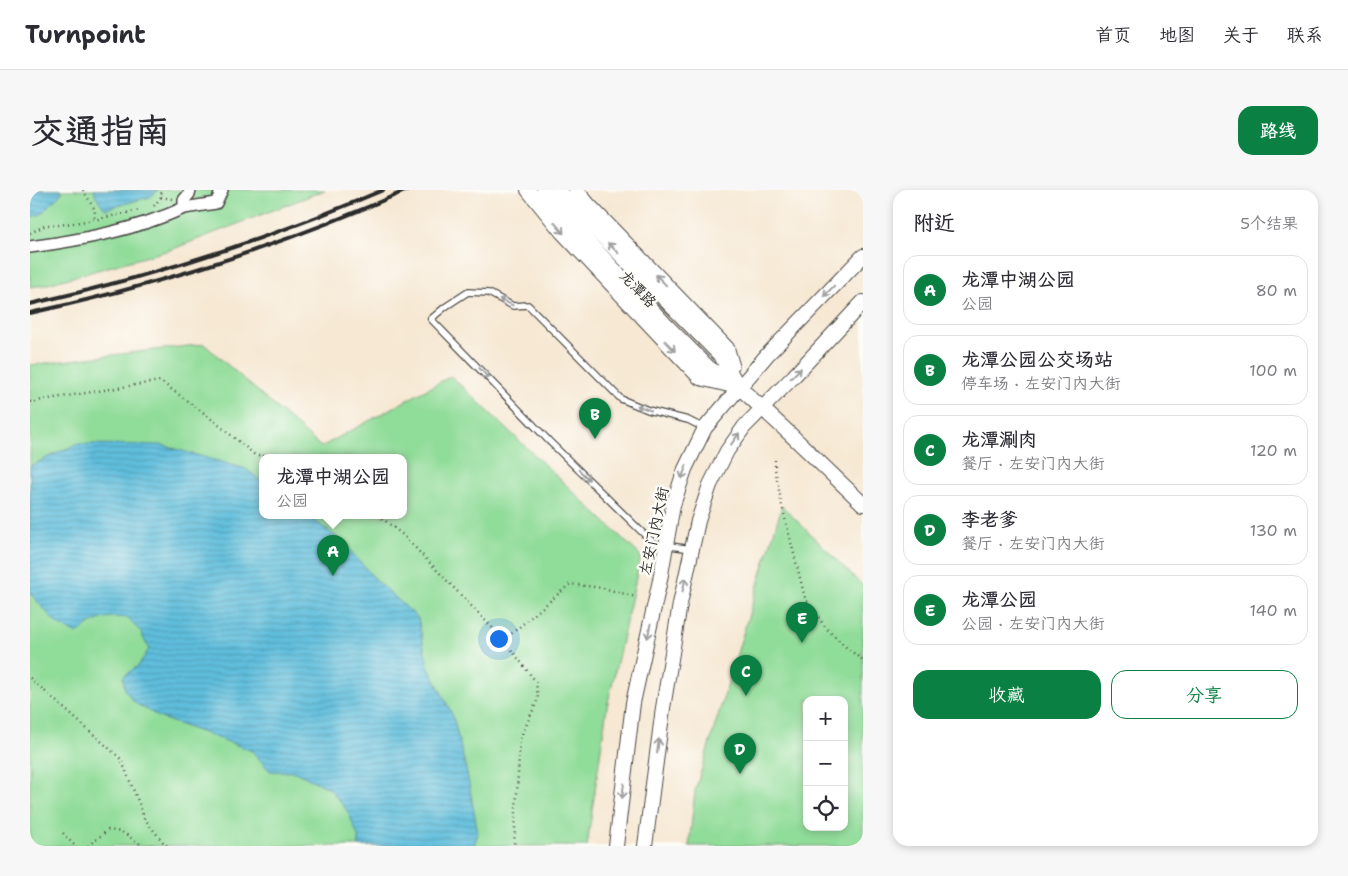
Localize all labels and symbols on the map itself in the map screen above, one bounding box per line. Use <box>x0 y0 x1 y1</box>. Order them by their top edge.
one-way arrow <box>553 221 564 234</box>
one-way arrow <box>607 242 619 254</box>
street label: 龙潭路 <box>615 266 661 312</box>
one-way arrow <box>655 273 667 286</box>
one-way arrow <box>823 285 835 297</box>
one-way arrow <box>499 297 514 306</box>
one-way arrow <box>664 340 676 353</box>
one-way arrow <box>478 367 490 380</box>
one-way arrow <box>790 367 802 379</box>
pin: B <box>579 398 611 439</box>
one-way arrow <box>637 403 652 412</box>
one-way arrow <box>730 432 740 446</box>
one-way arrow <box>679 464 688 480</box>
one-way arrow <box>578 469 590 481</box>
street label: 左安门内大街 <box>635 485 673 577</box>
pin: A <box>317 535 349 576</box>
one-way arrow <box>680 578 689 594</box>
pin: E <box>786 602 818 643</box>
one-way arrow <box>644 622 653 638</box>
your location <box>486 626 512 652</box>
pin: C <box>730 655 762 696</box>
pin: D <box>724 733 756 774</box>
one-way arrow <box>653 738 663 754</box>
one-way arrow <box>618 782 628 798</box>

